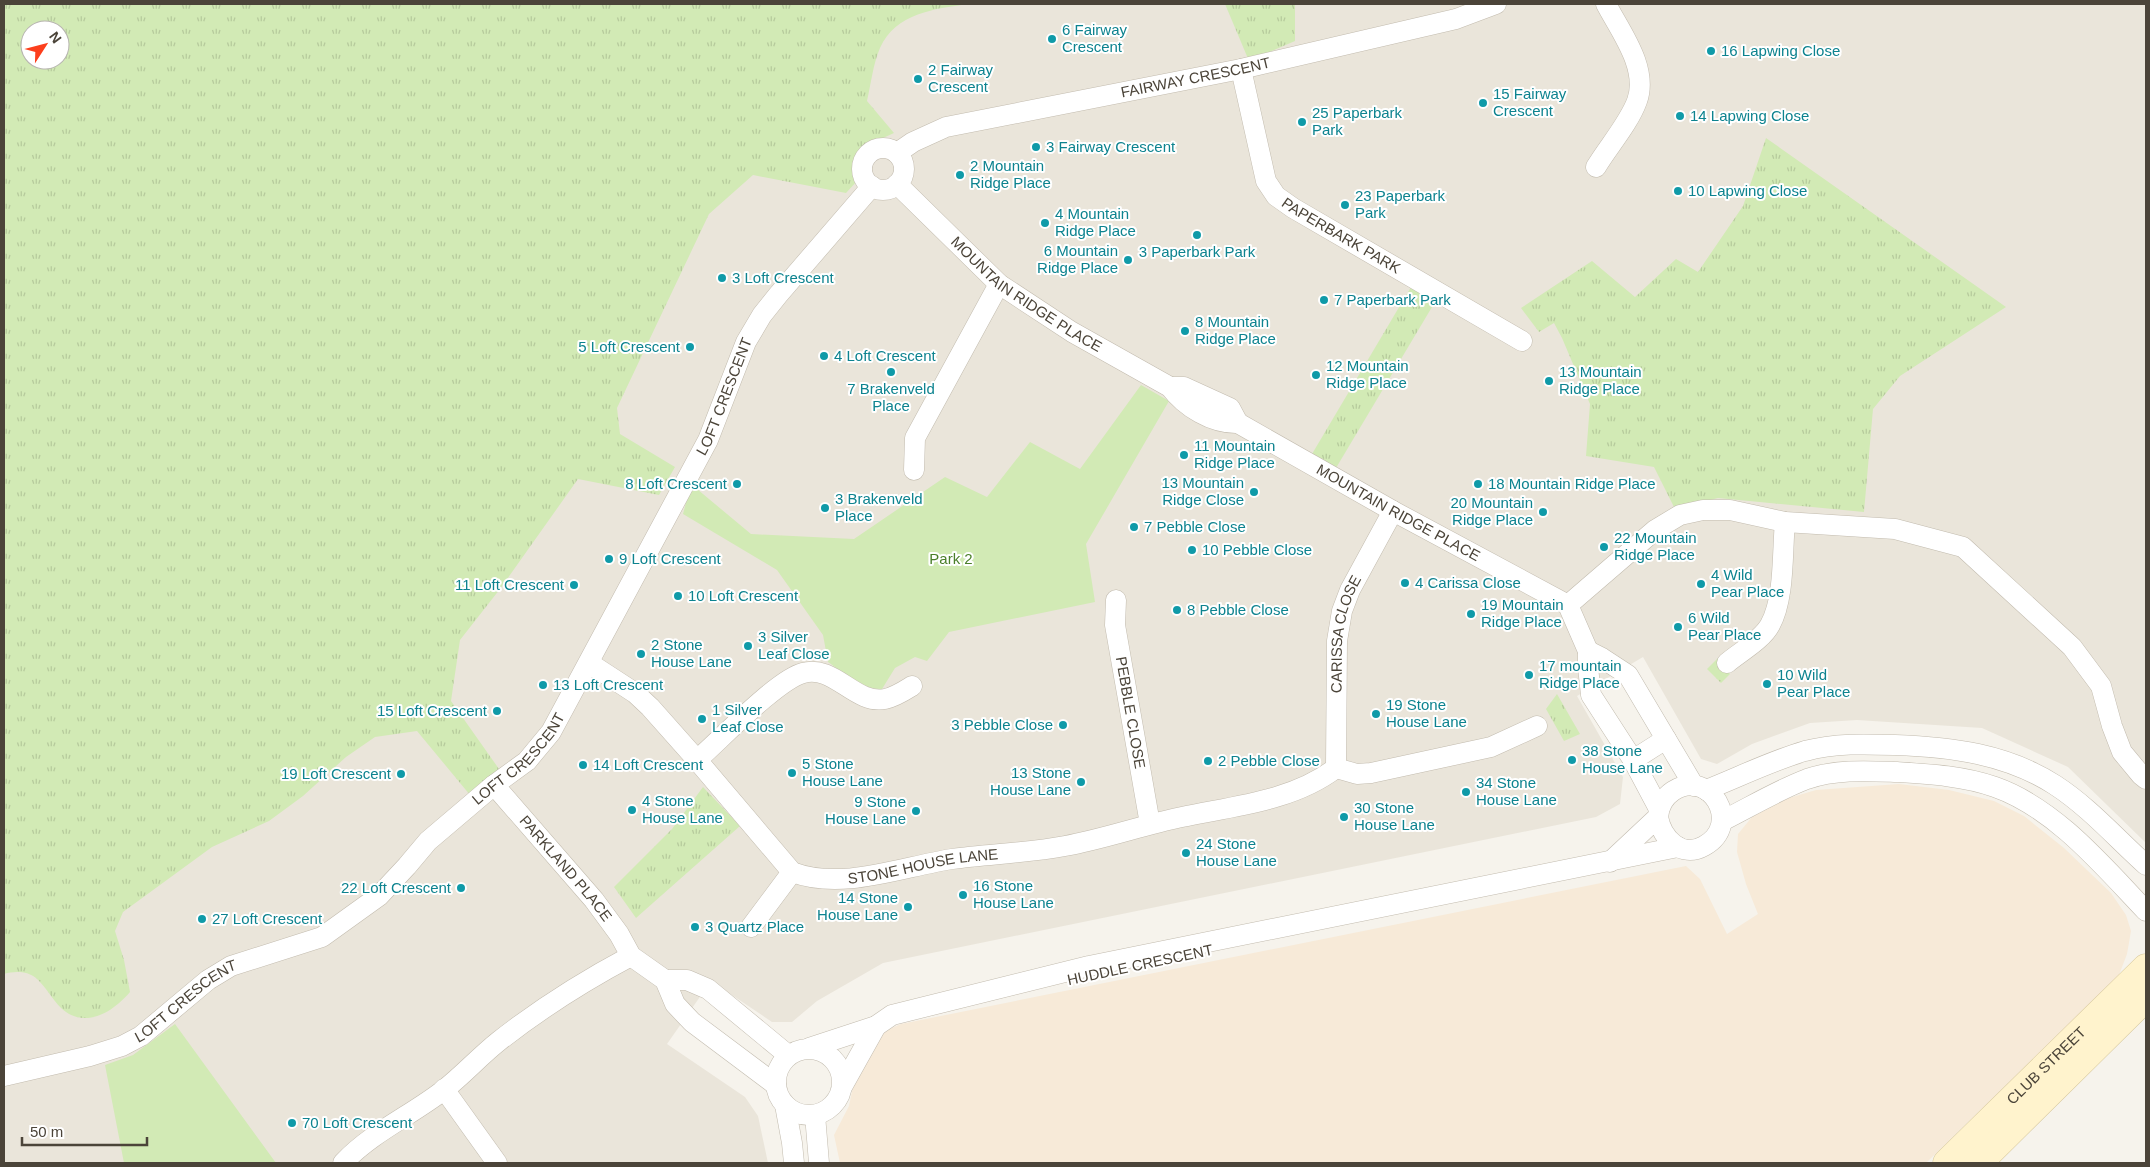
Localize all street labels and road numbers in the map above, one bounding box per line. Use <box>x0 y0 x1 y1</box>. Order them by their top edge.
street label: FAIRWAY CRESCENT <box>1119 53 1272 100</box>
street label: PAPERBARK PARK <box>1279 194 1404 277</box>
street label: MOUNTAIN RIDGE PLACE <box>948 233 1105 355</box>
street label: LOFT CRESCENT <box>693 335 755 458</box>
street label: MOUNTAIN RIDGE PLACE <box>1314 460 1483 564</box>
street label: CARISSA CLOSE <box>1328 572 1364 693</box>
street label: PEBBLE CLOSE <box>1113 655 1149 770</box>
street label: LOFT CRESCENT <box>468 710 568 808</box>
street label: PARKLAND PLACE <box>516 812 616 924</box>
street label: STONE HOUSE LANE <box>847 845 999 887</box>
street label: HUDDLE CRESCENT <box>1066 941 1214 988</box>
street label: LOFT CRESCENT <box>132 956 238 1046</box>
street label: CLUB STREET <box>2003 1023 2089 1108</box>

